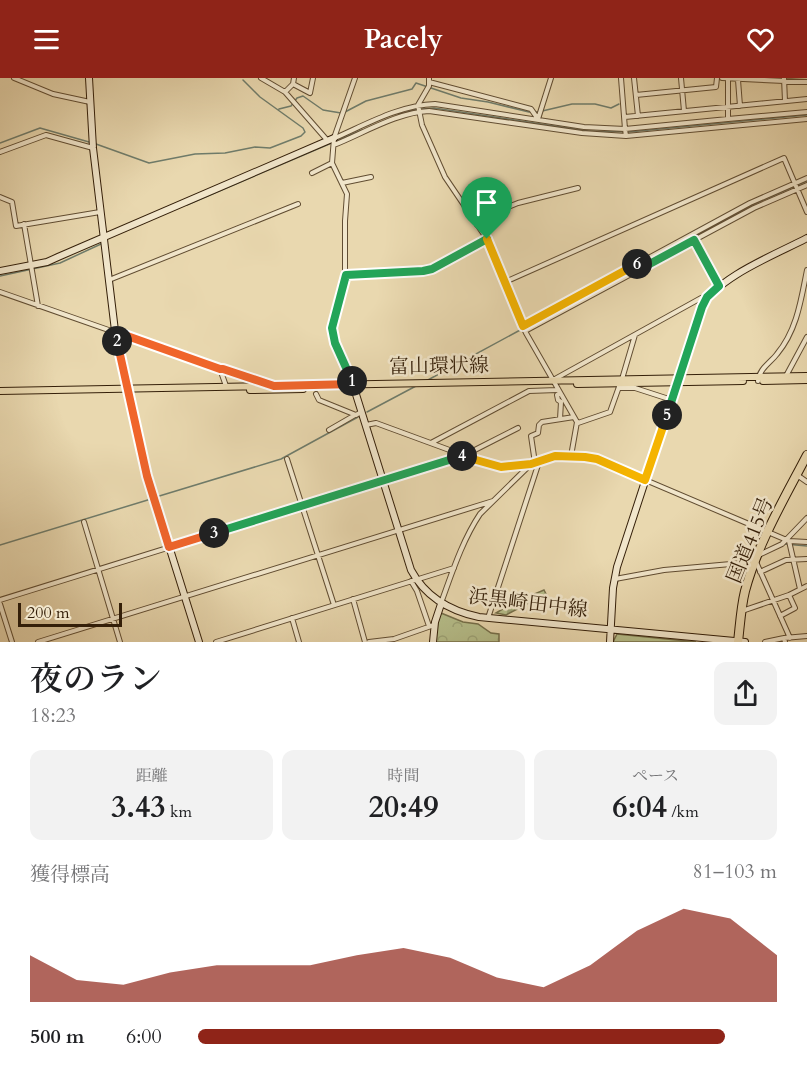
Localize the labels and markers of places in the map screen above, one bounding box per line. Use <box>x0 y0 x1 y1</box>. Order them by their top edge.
pin <box>461 177 512 239</box>
pin: 6 <box>622 249 652 279</box>
pin: 2 <box>102 326 132 356</box>
pin: 1 <box>337 366 367 396</box>
pin: 5 <box>652 400 682 430</box>
pin: 4 <box>447 441 477 471</box>
pin: 3 <box>199 518 229 548</box>

